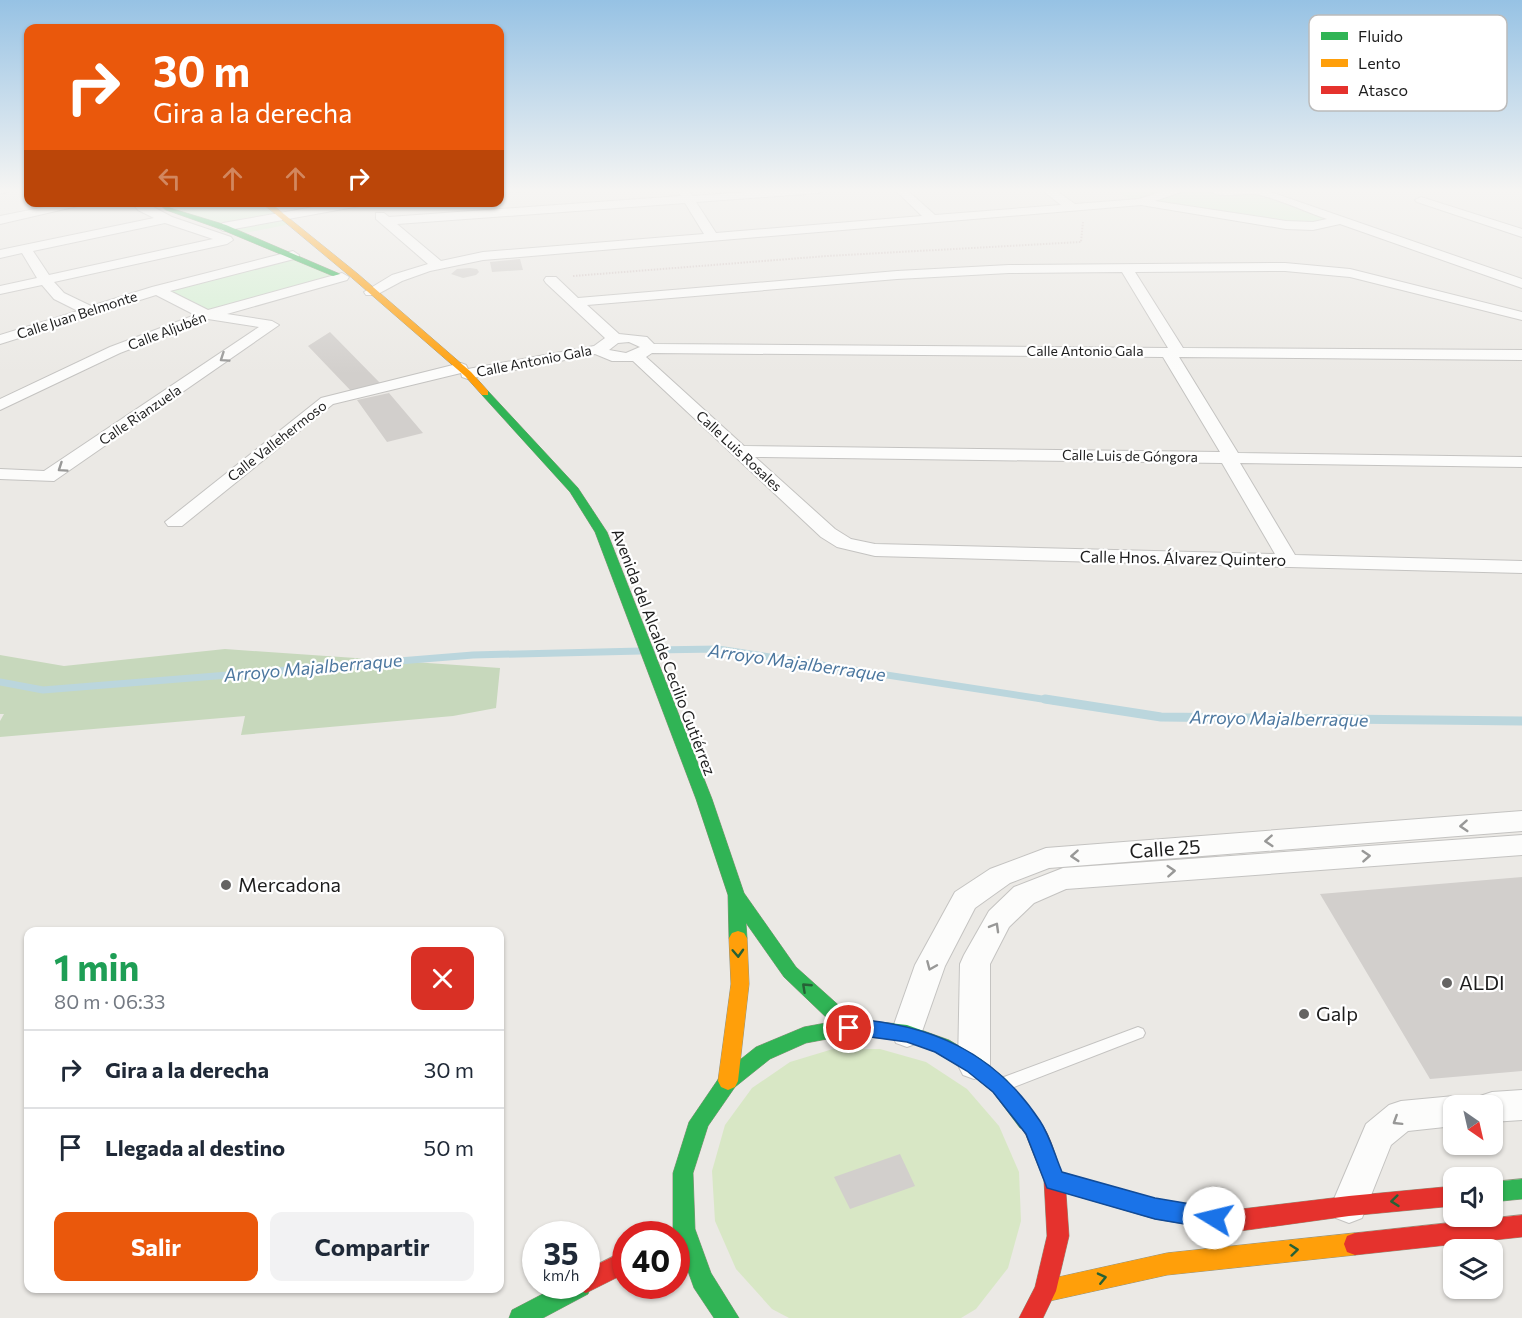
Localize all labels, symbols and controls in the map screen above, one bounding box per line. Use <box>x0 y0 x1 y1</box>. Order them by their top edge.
legend <box>1309 15 1507 111</box>
text: Fluido <box>1358 26 1403 45</box>
text: 30 m <box>153 44 250 96</box>
icon: right <box>54 48 132 126</box>
text: Lento <box>1358 53 1401 72</box>
text: Atasco <box>1358 80 1408 99</box>
text: Gira a la derecha <box>153 96 352 129</box>
icon: left <box>153 162 186 195</box>
icon: ahead <box>216 162 249 195</box>
icon: ahead <box>279 162 312 195</box>
icon: right <box>342 162 375 195</box>
street label: Calle Juan Belmonte <box>14 287 139 342</box>
street label: Calle Aljubén <box>125 308 208 353</box>
street label: Calle Antonio Gala <box>475 341 593 380</box>
street label: Calle Antonio Gala <box>1027 342 1143 359</box>
one-way arrow <box>219 351 230 362</box>
street label: Calle Rianzuela <box>95 381 184 448</box>
street label: Calle Vallehermoso <box>224 397 330 485</box>
street label: Calle Luis Rosales <box>693 407 786 495</box>
street label: Calle Luis de Góngora <box>1062 446 1198 465</box>
one-way arrow <box>58 461 69 472</box>
street label: Avenida del Alcalde Cecilio Gutiérrez <box>609 526 720 778</box>
street label: Calle Hnos. Álvarez Quintero <box>1080 546 1286 569</box>
water label: Arroyo Majalberraque <box>706 639 888 685</box>
water label: Arroyo Majalberraque <box>222 648 403 686</box>
water label: Arroyo Majalberraque <box>1188 705 1369 731</box>
one-way arrow <box>1459 819 1468 832</box>
street label: Calle 25 <box>1129 834 1201 862</box>
one-way arrow <box>1265 834 1274 847</box>
one-way arrow <box>1070 849 1079 862</box>
one-way arrow <box>1361 850 1370 863</box>
one-way arrow <box>1167 865 1176 878</box>
place label: Mercadona <box>238 872 341 896</box>
marker: Mercadona <box>219 878 233 892</box>
one-way arrow <box>987 923 999 933</box>
text: 1 min <box>54 944 139 988</box>
button: close <box>411 947 474 1010</box>
one-way arrow <box>732 949 745 958</box>
one-way arrow <box>926 959 938 970</box>
place label: ALDI <box>1459 970 1505 994</box>
marker: ALDI <box>1440 976 1454 990</box>
one-way arrow <box>802 983 813 994</box>
text: 80 m · 06:33 <box>54 989 166 1013</box>
place label: Galp <box>1316 1001 1358 1025</box>
pin <box>823 1002 874 1053</box>
marker: Galp <box>1297 1007 1311 1021</box>
icon: arrive <box>832 1011 865 1044</box>
icon: right <box>54 1053 87 1086</box>
text: Gira a la derecha <box>105 1056 269 1083</box>
text: 30 m <box>424 1056 474 1083</box>
north arrow <box>1443 1095 1503 1155</box>
map controls <box>1443 1095 1503 1299</box>
one-way arrow <box>1393 1113 1403 1125</box>
icon: arrive <box>54 1131 87 1164</box>
text: Llegada al destino <box>105 1134 285 1161</box>
text: 50 m <box>424 1134 474 1161</box>
button: sound <box>1443 1167 1503 1227</box>
position arrow <box>1182 1186 1246 1250</box>
one-way arrow <box>1391 1194 1400 1207</box>
button: Salir <box>54 1212 258 1281</box>
button: Compartir <box>270 1212 474 1281</box>
speed limit sign: 40 <box>612 1221 690 1299</box>
text: 35 <box>544 1234 578 1271</box>
button: layers <box>1443 1239 1503 1299</box>
one-way arrow <box>1290 1244 1299 1257</box>
text: km/h <box>543 1266 579 1284</box>
one-way arrow <box>1096 1272 1106 1285</box>

